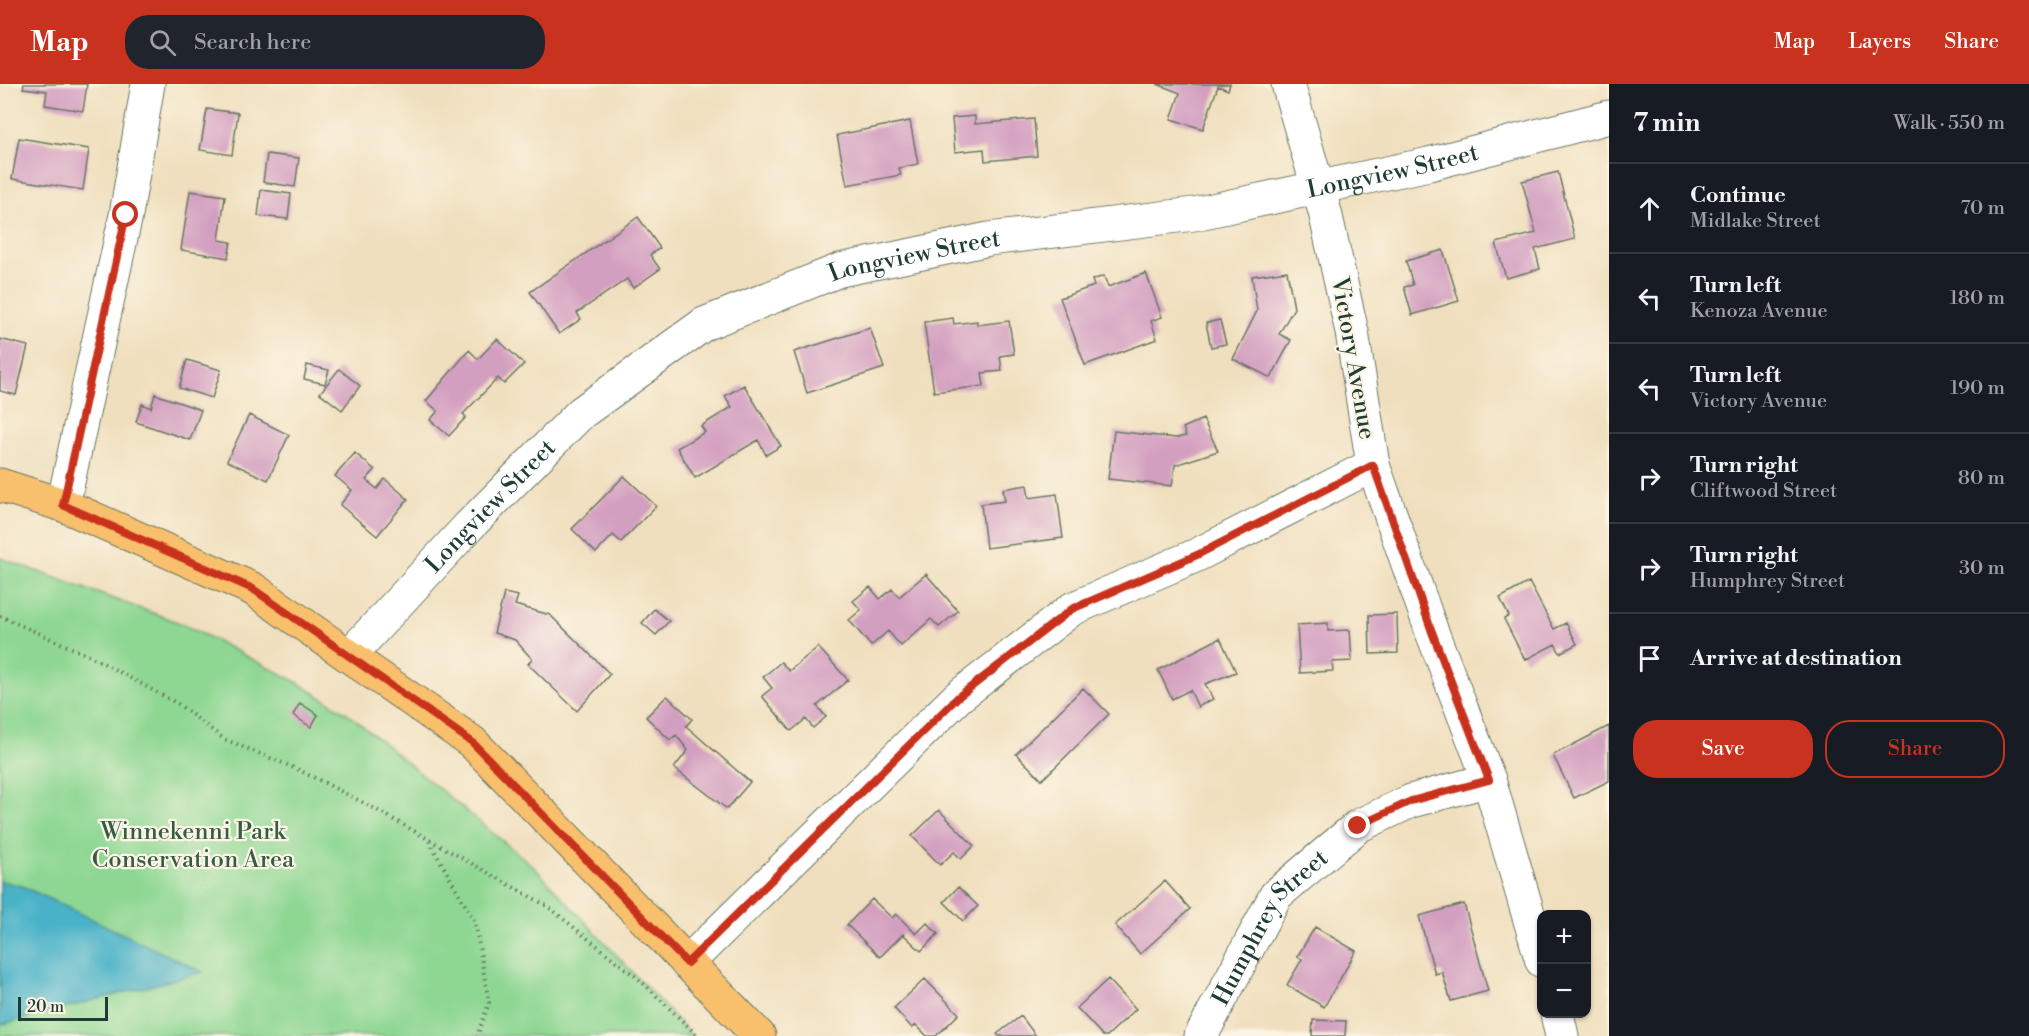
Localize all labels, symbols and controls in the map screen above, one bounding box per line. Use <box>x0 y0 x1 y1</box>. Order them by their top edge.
search box <box>125 15 545 69</box>
text: Map <box>30 25 89 60</box>
icon: search <box>146 26 179 59</box>
text: Search here <box>194 29 311 56</box>
text: Map <box>1774 29 1815 55</box>
text: Layers <box>1848 29 1911 55</box>
text: Share <box>1944 29 1999 55</box>
text: 7 min <box>1633 107 1700 139</box>
text: Walk · 550 m <box>1893 111 2005 136</box>
street label: Longview Street <box>1304 138 1482 206</box>
text: Continue <box>1690 182 1786 209</box>
icon: ahead <box>1633 192 1666 225</box>
text: 70 m <box>1961 196 2005 221</box>
route start <box>112 201 138 227</box>
text: Midlake Street <box>1690 209 1821 234</box>
street label: Longview Street <box>824 224 1002 289</box>
text: Turn left <box>1690 272 1781 299</box>
street label: Victory Avenue <box>1324 274 1382 442</box>
icon: left <box>1633 282 1666 315</box>
text: 180 m <box>1950 286 2005 311</box>
text: Kenoza Avenue <box>1690 299 1828 324</box>
text: Turn left <box>1690 362 1781 389</box>
icon: left <box>1633 372 1666 405</box>
text: 190 m <box>1950 376 2005 401</box>
text: Victory Avenue <box>1690 389 1827 414</box>
street label: Longview Street <box>419 433 563 580</box>
text: Turn right <box>1690 452 1798 479</box>
icon: right <box>1633 462 1666 495</box>
text: 80 m <box>1958 466 2005 491</box>
text: Cliftwood Street <box>1690 479 1837 504</box>
text: Turn right <box>1690 542 1798 569</box>
icon: right <box>1633 552 1666 585</box>
text: 30 m <box>1959 556 2005 581</box>
text: Humphrey Street <box>1690 569 1845 594</box>
icon: arrive <box>1633 642 1666 675</box>
text: Arrive at destination <box>1690 645 1902 672</box>
button: Save <box>1633 720 1813 778</box>
button: Share <box>1825 720 2005 778</box>
route end <box>1344 812 1370 838</box>
park label: Winnekenni Park Conservation Area <box>92 817 295 875</box>
street label: Humphrey Street <box>1206 843 1335 1011</box>
map controls <box>1537 910 1591 1018</box>
button: + <box>1537 910 1591 964</box>
button: − <box>1537 964 1591 1018</box>
scale bar <box>18 994 108 1022</box>
text: 20 m <box>27 997 64 1017</box>

